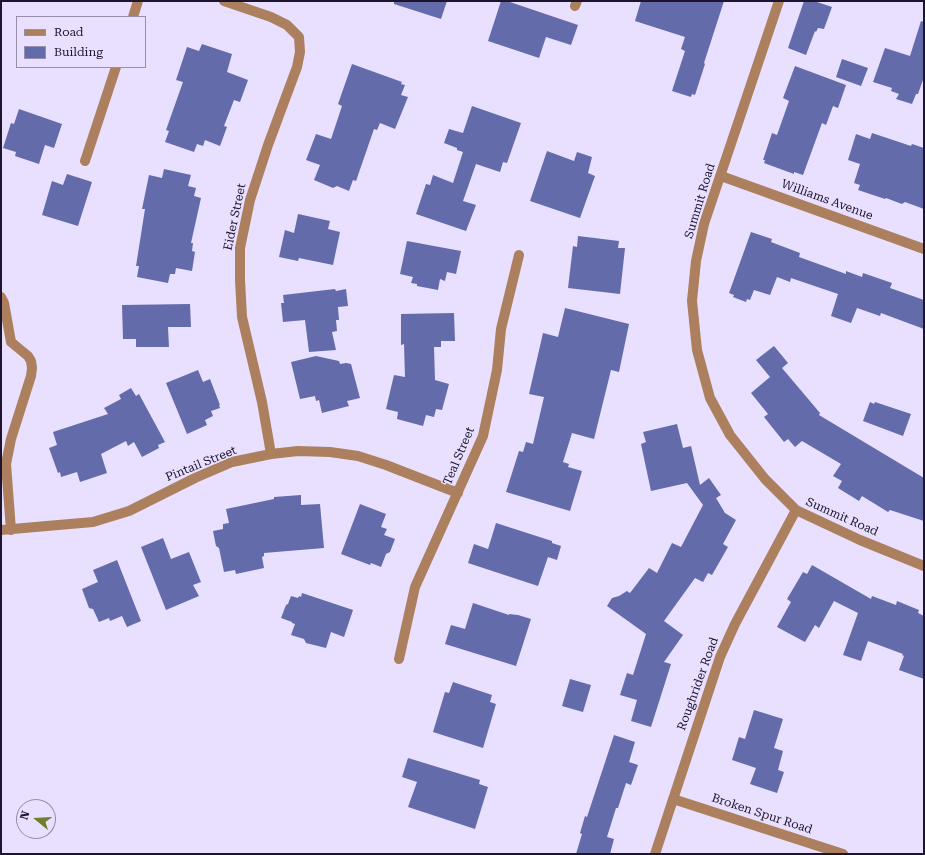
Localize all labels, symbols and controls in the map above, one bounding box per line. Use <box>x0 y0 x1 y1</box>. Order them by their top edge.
legend <box>16 16 146 68</box>
text: Road <box>54 25 83 39</box>
text: Building <box>54 45 103 59</box>
street label: Summit Road <box>682 162 718 240</box>
street label: Williams Avenue <box>779 177 875 223</box>
street label: Eider Street <box>221 182 249 252</box>
street label: Teal Street <box>440 425 478 487</box>
street label: Pintail Street <box>163 443 239 485</box>
street label: Summit Road <box>804 495 880 539</box>
street label: Roughrider Road <box>674 635 722 733</box>
street label: Broken Spur Road <box>710 791 814 837</box>
north arrow <box>16 799 56 839</box>
text: N <box>18 809 33 821</box>

